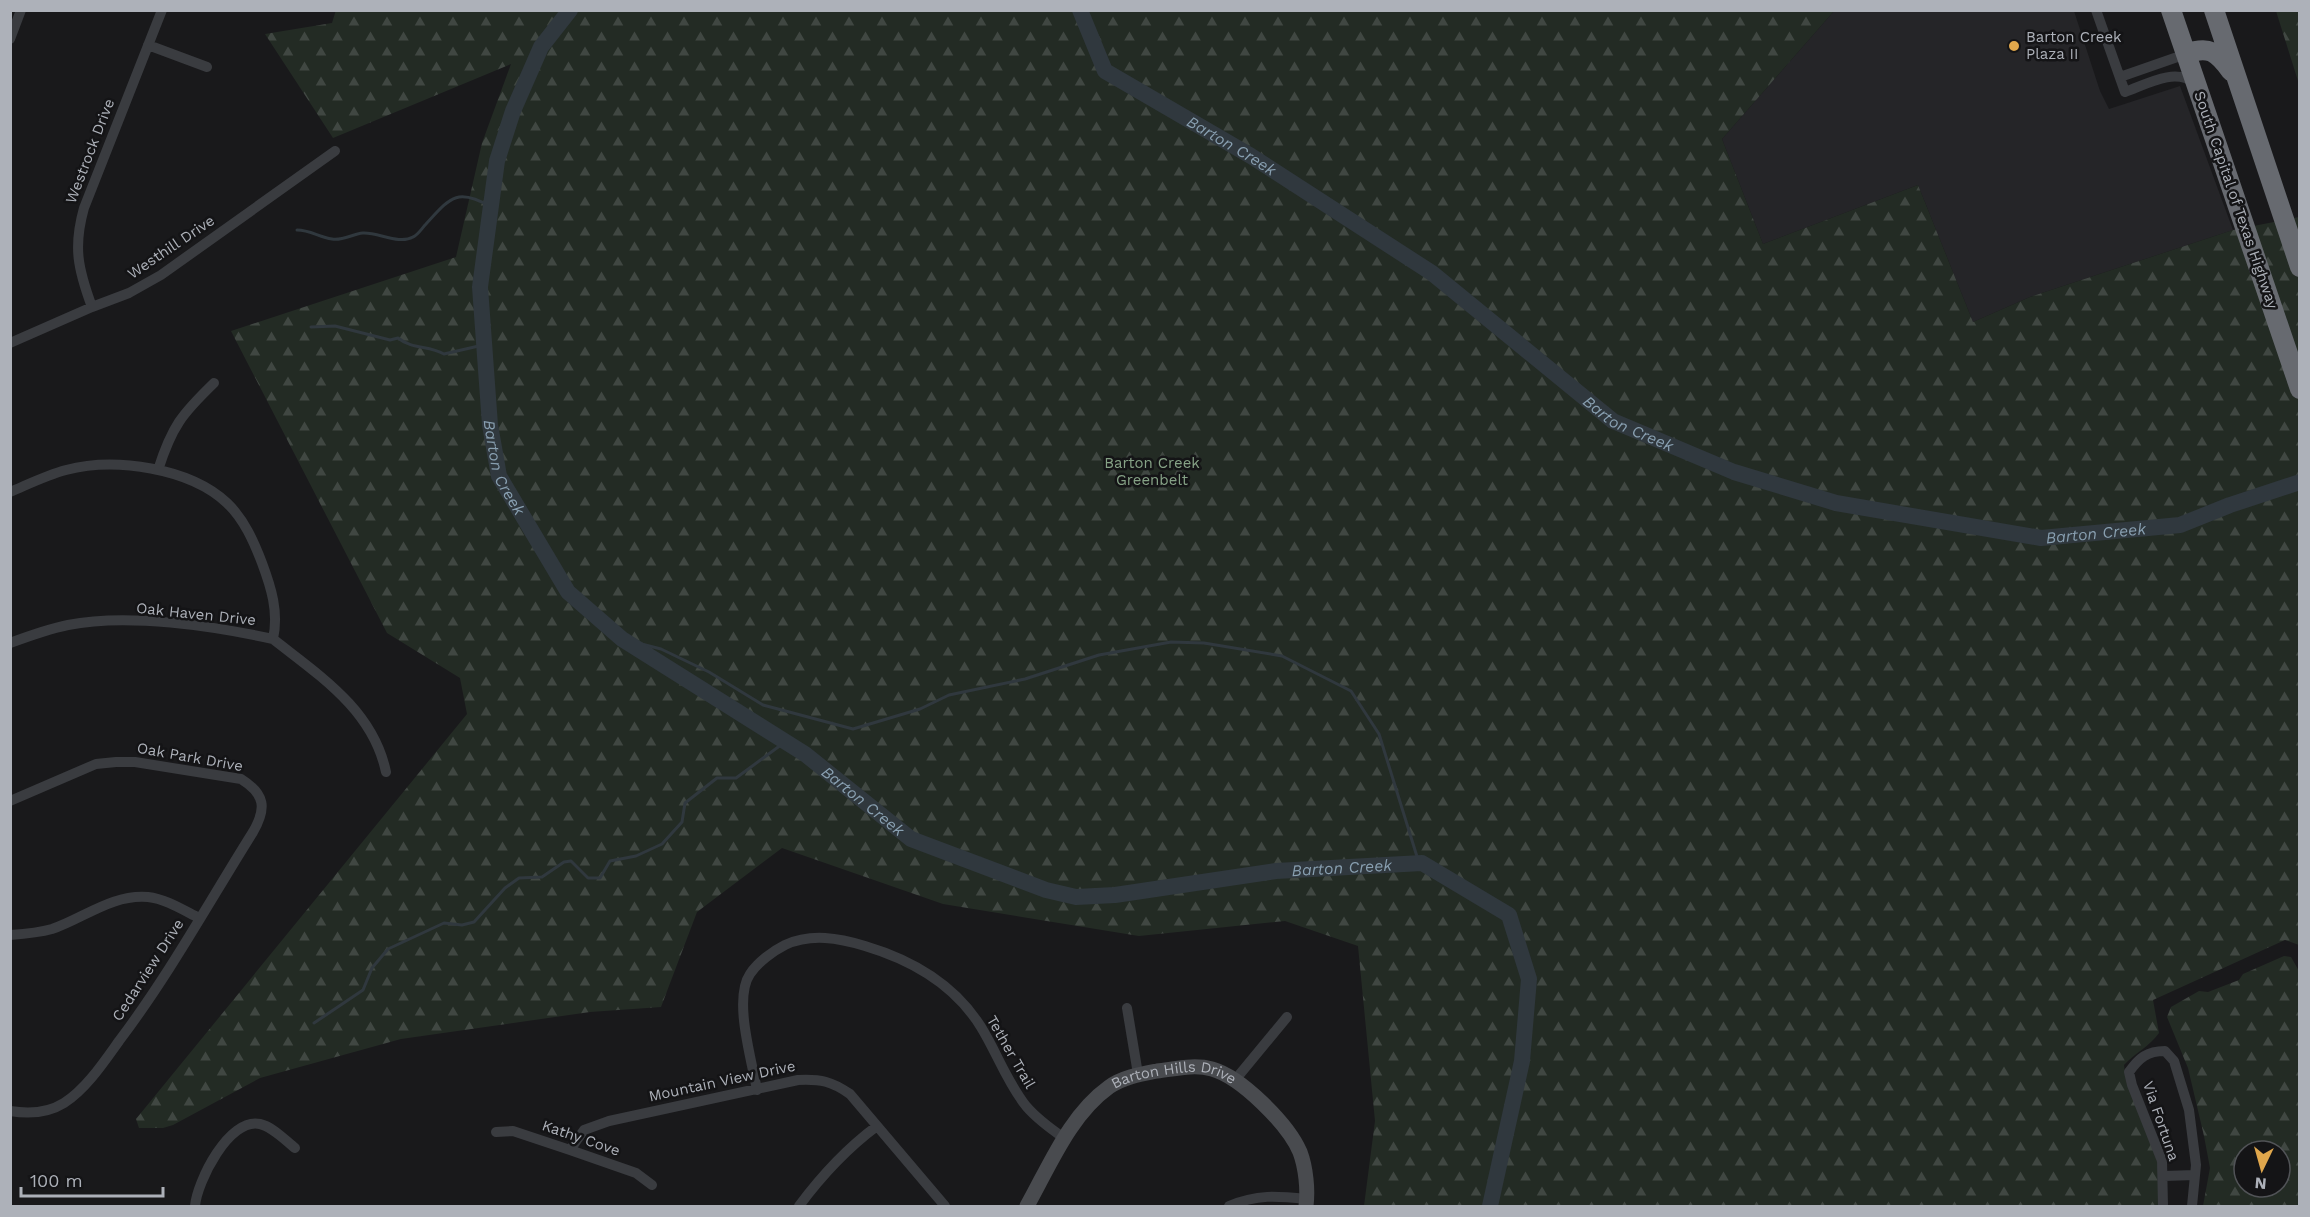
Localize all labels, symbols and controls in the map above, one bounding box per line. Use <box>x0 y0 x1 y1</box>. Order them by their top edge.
place label: Barton Creek Plaza II <box>2026 28 2122 63</box>
marker: Barton Creek Plaza II <box>2007 39 2021 53</box>
street label: South Capital of Texas Highway <box>2190 89 2282 311</box>
street label: Westrock Drive <box>62 96 118 206</box>
water label: Barton Creek <box>1184 112 1281 181</box>
street label: Westhill Drive <box>124 211 218 283</box>
water label: Barton Creek <box>1579 392 1678 456</box>
water label: Barton Creek <box>480 419 530 520</box>
park label: Barton Creek Greenbelt <box>1104 454 1200 489</box>
water label: Barton Creek <box>2045 519 2148 548</box>
street label: Oak Haven Drive <box>135 599 257 629</box>
street label: Oak Park Drive <box>136 739 244 775</box>
water label: Barton Creek <box>818 762 909 841</box>
water label: Barton Creek <box>1291 856 1394 880</box>
street label: Cedarview Drive <box>108 916 188 1024</box>
street label: Tether Trail <box>983 1012 1039 1092</box>
street label: Mountain View Drive <box>647 1057 797 1105</box>
street label: Barton Hills Drive <box>1108 1058 1240 1093</box>
street label: Via Fortuna <box>2139 1079 2183 1164</box>
street label: Kathy Cove <box>540 1116 622 1160</box>
north arrow <box>2232 1139 2292 1199</box>
scale bar <box>21 1160 164 1198</box>
text: 100 m <box>30 1170 83 1191</box>
text: N <box>2254 1173 2267 1193</box>

